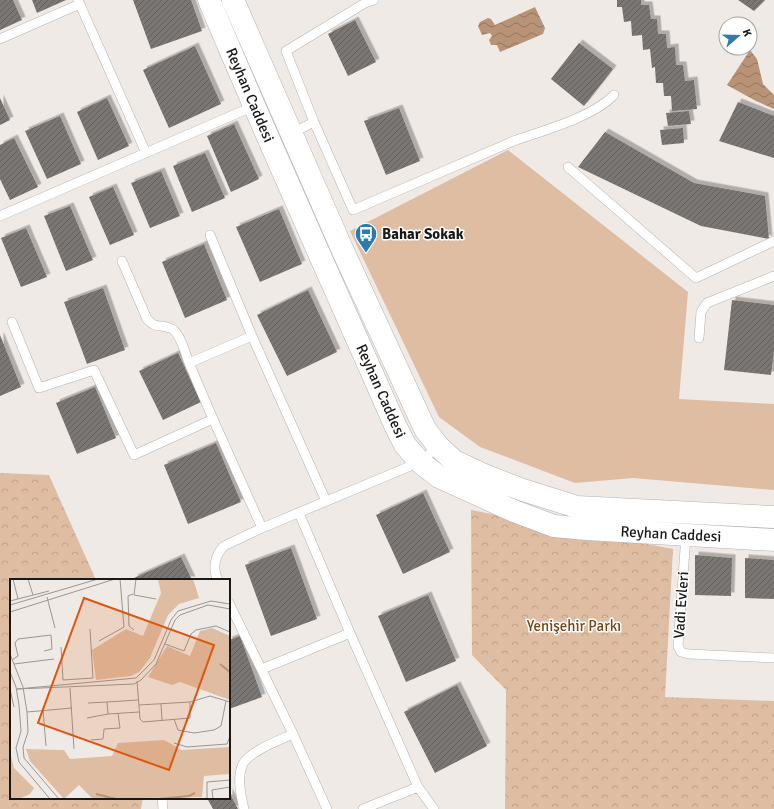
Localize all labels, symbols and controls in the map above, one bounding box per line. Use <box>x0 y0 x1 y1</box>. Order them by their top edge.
north arrow <box>718 16 758 56</box>
text: K <box>740 27 754 38</box>
street label: Reyhan Caddesi <box>222 45 278 145</box>
bus stop icon: Bahar Sokak <box>353 221 379 254</box>
place label: Bahar Sokak <box>382 225 464 243</box>
street label: Reyhan Caddesi <box>352 341 410 441</box>
street label: Reyhan Caddesi <box>620 522 722 546</box>
street label: Vadi Evleri <box>670 571 692 639</box>
inset map <box>10 579 230 799</box>
park label: Yenişehir Parkı <box>527 617 621 635</box>

